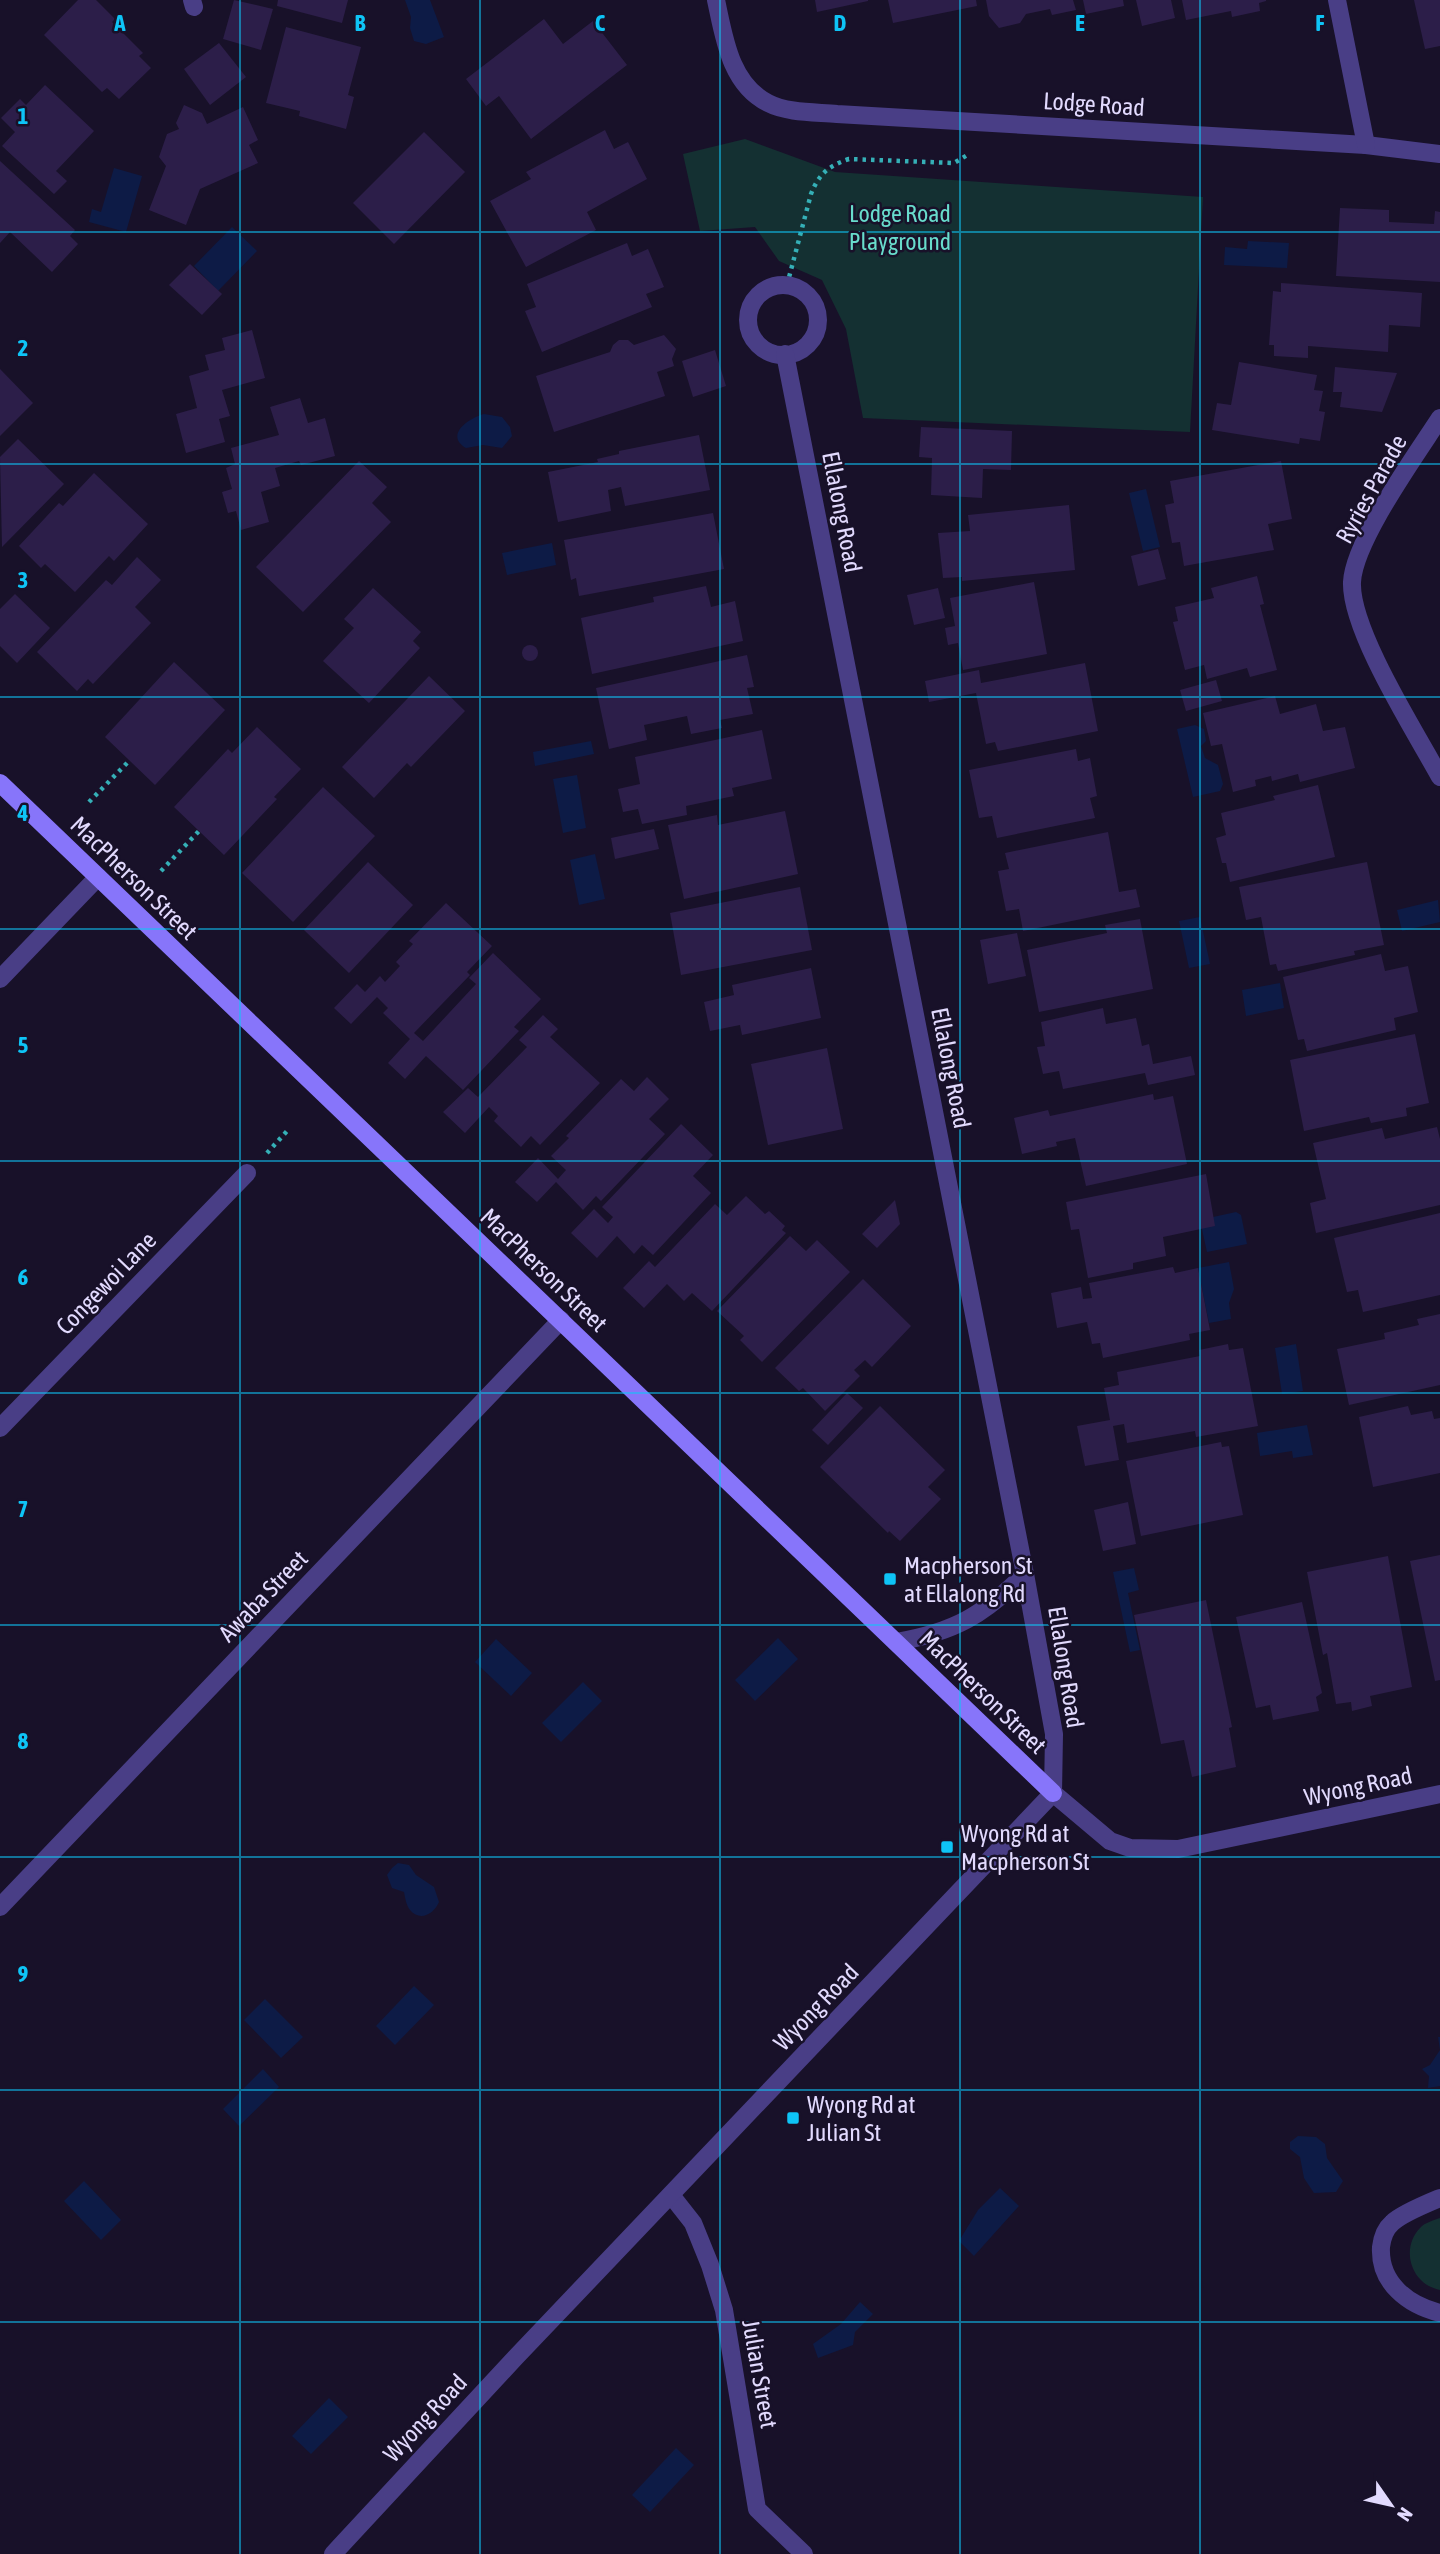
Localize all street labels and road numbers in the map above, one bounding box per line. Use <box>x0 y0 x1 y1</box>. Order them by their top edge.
street label: Lodge Road <box>1042 87 1146 121</box>
street label: Ryries Parade <box>1330 430 1412 548</box>
street label: Ellalong Road <box>817 449 867 575</box>
street label: MacPherson Street <box>65 811 203 945</box>
street label: Ellalong Road <box>926 1005 976 1131</box>
street label: MacPherson Street <box>475 1203 613 1337</box>
street label: Congewoi Lane <box>51 1226 161 1340</box>
street label: Awaba Street <box>213 1545 313 1647</box>
street label: Ellalong Road <box>1043 1604 1089 1730</box>
street label: MacPherson Street <box>914 1625 1052 1759</box>
street label: Wyong Road <box>1302 1761 1414 1811</box>
street label: Wyong Road <box>768 1958 864 2056</box>
street label: Julian Street <box>737 2318 783 2431</box>
street label: Wyong Road <box>378 2369 472 2467</box>

